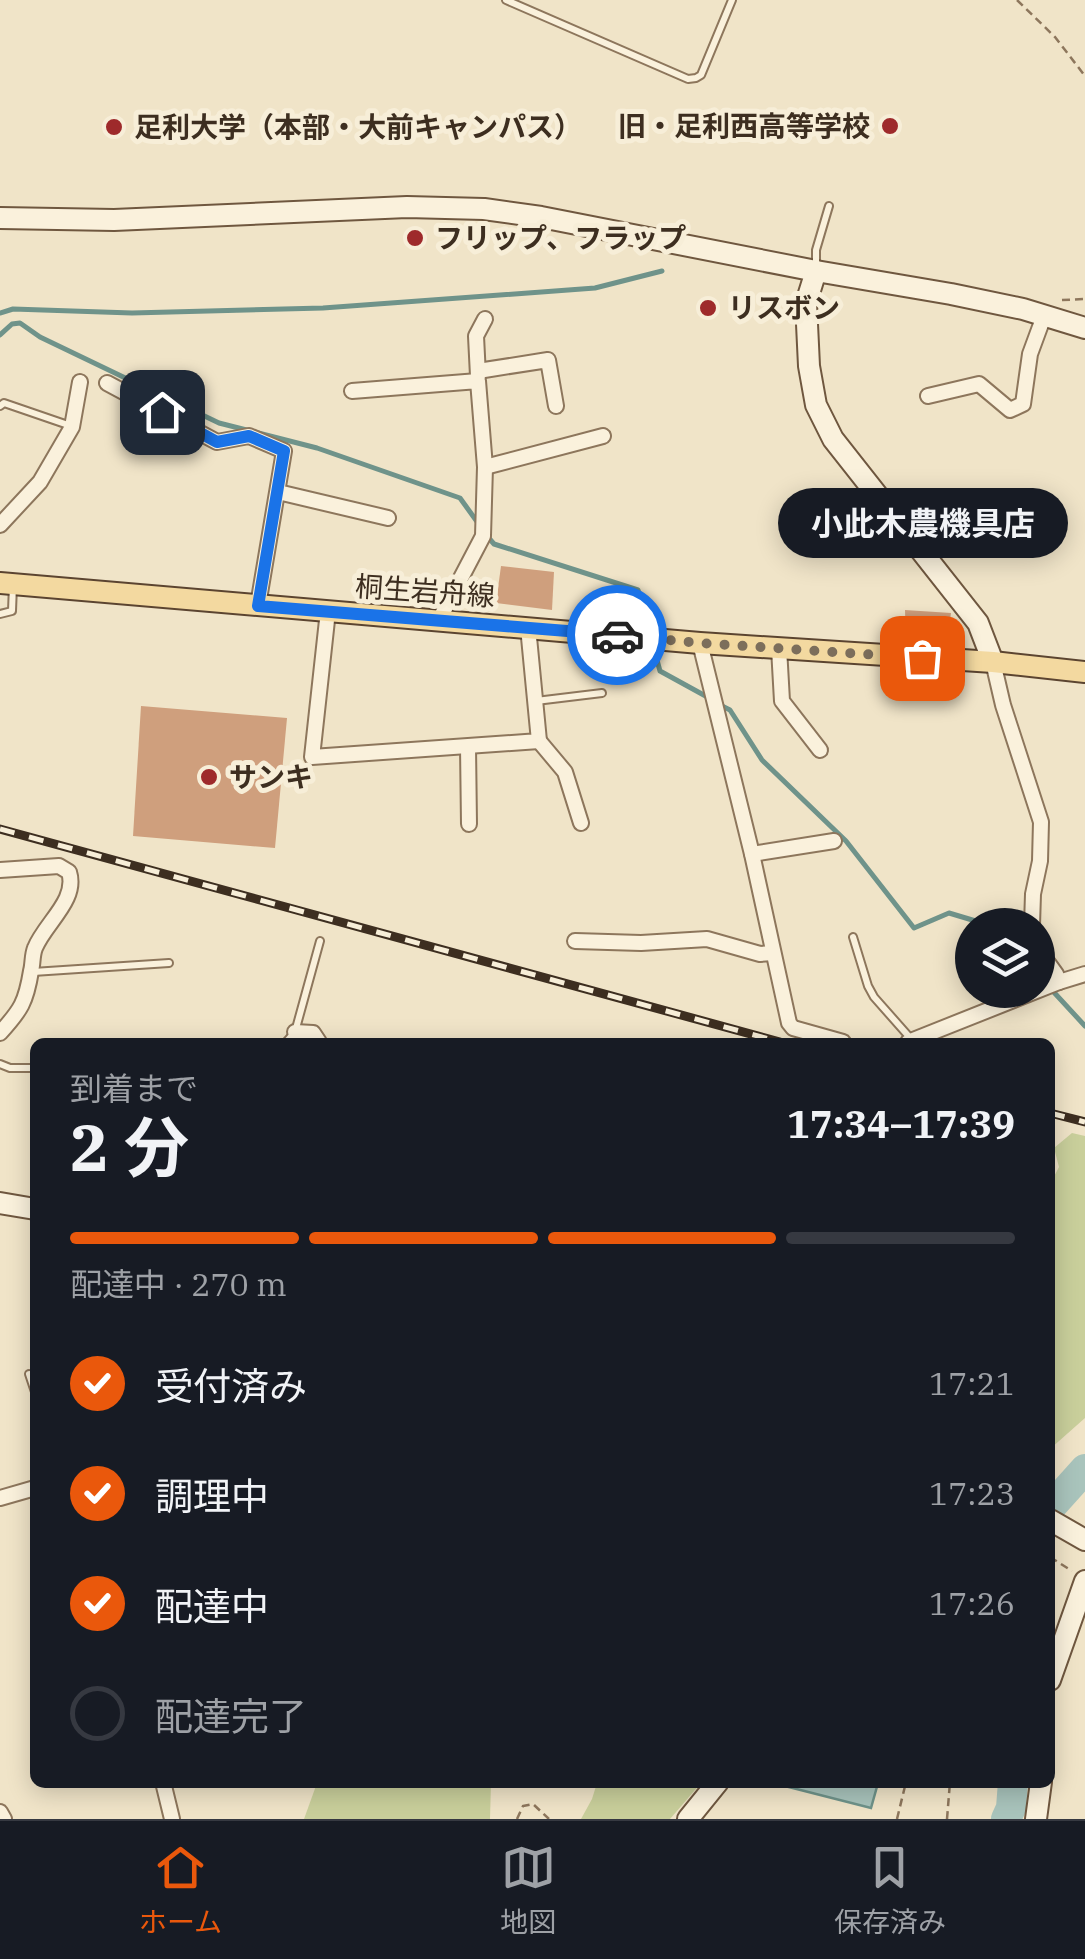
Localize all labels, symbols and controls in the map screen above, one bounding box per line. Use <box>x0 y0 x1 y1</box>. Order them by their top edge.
place label: 旧・足利西高等学校 <box>618 107 870 144</box>
place label: 足利大学（本部・大前キャンパス） <box>134 108 582 145</box>
marker: 旧・足利西高等学校 <box>879 115 901 137</box>
marker: 足利大学（本部・大前キャンパス） <box>103 116 125 138</box>
place label: フリップ、フラップ <box>435 219 686 256</box>
marker: フリップ、フラップ <box>404 227 426 249</box>
place label: リスボン <box>728 289 840 326</box>
marker: リスボン <box>697 297 719 319</box>
pin <box>120 370 205 455</box>
icon: home <box>135 385 190 440</box>
callout: 小此木農機具店 <box>777 488 1067 558</box>
text: 小此木農機具店 <box>811 502 1035 544</box>
street label: 桐生岩舟線 <box>354 567 496 614</box>
courier <box>567 585 667 685</box>
icon: car <box>590 608 645 663</box>
pin <box>880 616 965 701</box>
icon: bag <box>895 631 950 686</box>
place label: サンキ <box>229 758 313 795</box>
marker: サンキ <box>198 766 220 788</box>
map controls <box>955 908 1055 1008</box>
button: layers <box>955 908 1055 1008</box>
text: 到着まで <box>70 1067 198 1109</box>
text: 17:34–17:39 <box>787 1099 1015 1148</box>
text: 2 分 <box>70 1104 189 1189</box>
text: 配達中 · 270 m <box>70 1263 287 1305</box>
icon: check <box>70 1356 125 1411</box>
text: 受付済み <box>155 1361 307 1410</box>
text: 17:21 <box>929 1362 1015 1404</box>
icon: check <box>70 1466 125 1521</box>
text: 調理中 <box>155 1471 269 1520</box>
text: 17:23 <box>929 1472 1015 1514</box>
icon: check <box>70 1576 125 1631</box>
text: 配達中 <box>155 1581 269 1630</box>
text: 17:26 <box>929 1582 1015 1624</box>
text: 配達完了 <box>155 1691 307 1740</box>
tab: ホーム <box>139 1840 222 1940</box>
tab: 地図 <box>500 1840 556 1940</box>
tab: 保存済み <box>834 1840 946 1940</box>

